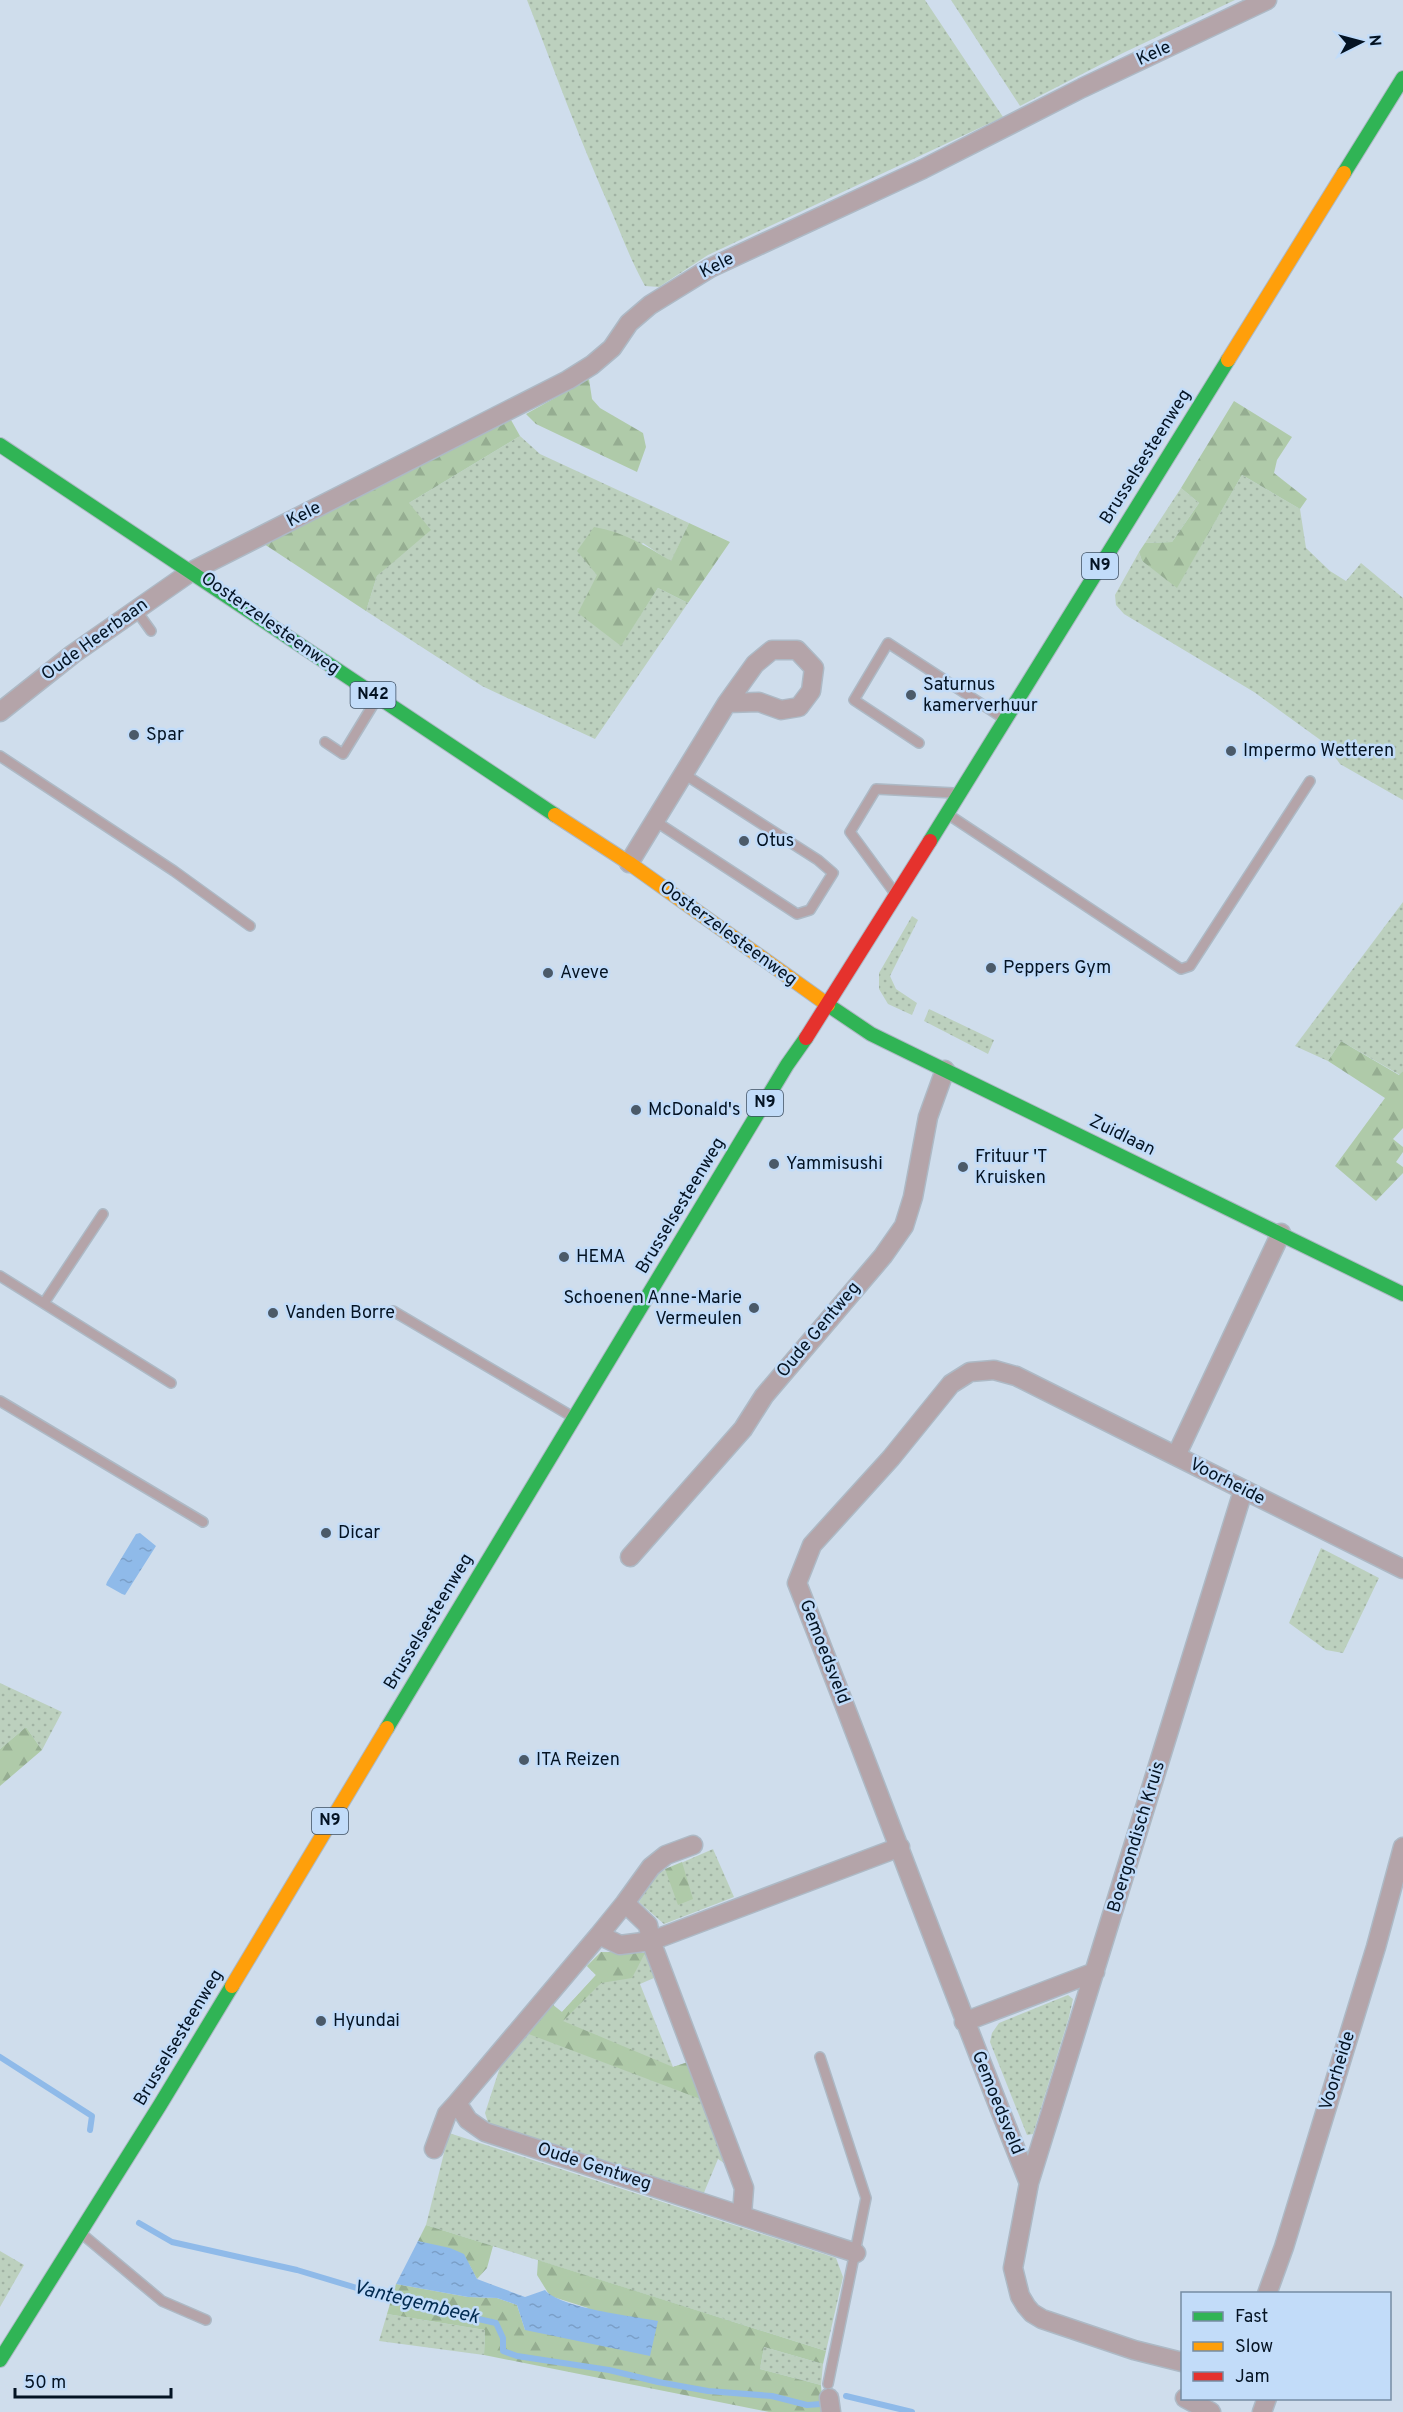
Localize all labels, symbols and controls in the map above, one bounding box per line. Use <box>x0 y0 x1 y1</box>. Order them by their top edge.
north arrow <box>1331 12 1391 72</box>
text: N <box>1363 34 1384 47</box>
street label: Kele <box>1133 36 1175 72</box>
street label: Kele <box>696 248 738 284</box>
street label: Brusselsesteenweg <box>1095 385 1197 529</box>
street label: Kele <box>283 497 325 533</box>
road number: N9 <box>1082 553 1118 579</box>
street label: Oosterzelesteenweg <box>196 567 344 681</box>
street label: Oude Heerbaan <box>37 594 153 686</box>
place label: Saturnus kamerverhuur <box>923 674 1038 718</box>
road number: N42 <box>350 682 395 708</box>
marker: Saturnus kamerverhuur <box>904 688 918 702</box>
place label: Spar <box>146 724 184 747</box>
marker: Spar <box>127 728 141 742</box>
place label: Impermo Wetteren <box>1243 740 1394 763</box>
marker: Impermo Wetteren <box>1224 744 1238 758</box>
place label: Otus <box>756 830 794 853</box>
marker: Otus <box>737 834 751 848</box>
street label: Oosterzelesteenweg <box>655 876 801 992</box>
place label: Peppers Gym <box>1003 957 1111 980</box>
marker: Peppers Gym <box>984 961 998 975</box>
place label: Aveve <box>560 962 609 985</box>
marker: Aveve <box>541 966 555 980</box>
road number: N9 <box>747 1090 783 1116</box>
place label: McDonald's <box>648 1099 740 1122</box>
marker: McDonald's <box>629 1103 643 1117</box>
street label: Zuidlaan <box>1085 1110 1159 1162</box>
street label: Brusselsesteenweg <box>631 1134 731 1278</box>
place label: Frituur 'T Kruisken <box>975 1146 1048 1190</box>
place label: Yammisushi <box>786 1153 883 1176</box>
marker: Yammisushi <box>767 1157 781 1171</box>
marker: Frituur 'T Kruisken <box>956 1160 970 1174</box>
place label: HEMA <box>576 1246 626 1269</box>
marker: HEMA <box>557 1250 571 1264</box>
street label: Oude Gentweg <box>772 1277 866 1383</box>
place label: Schoenen Anne-Marie Vermeulen <box>563 1287 742 1331</box>
marker: Schoenen Anne-Marie Vermeulen <box>747 1301 761 1315</box>
place label: Vanden Borre <box>285 1302 395 1325</box>
marker: Vanden Borre <box>266 1306 280 1320</box>
street label: Voorheide <box>1185 1453 1269 1511</box>
place label: Dicar <box>338 1522 380 1545</box>
marker: Dicar <box>319 1526 333 1540</box>
street label: Brusselsesteenweg <box>379 1550 479 1694</box>
street label: Gemoedsveld <box>794 1597 854 1707</box>
place label: ITA Reizen <box>536 1749 620 1772</box>
marker: ITA Reizen <box>517 1753 531 1767</box>
street label: Boergondisch Kruis <box>1103 1758 1171 1916</box>
road number: N9 <box>312 1808 348 1834</box>
street label: Brusselsesteenweg <box>129 1966 229 2110</box>
place label: Hyundai <box>333 2010 400 2033</box>
marker: Hyundai <box>314 2014 328 2028</box>
street label: Voorheide <box>1315 2029 1361 2113</box>
street label: Gemoedsveld <box>966 2048 1028 2158</box>
street label: Oude Gentweg <box>534 2138 654 2196</box>
water label: Vantegembeek <box>350 2275 483 2331</box>
legend <box>1181 2292 1391 2400</box>
text: Fast <box>1235 2306 1268 2329</box>
text: Slow <box>1235 2336 1273 2359</box>
scale bar <box>15 2361 171 2399</box>
text: Jam <box>1235 2366 1270 2389</box>
text: 50 m <box>24 2372 66 2395</box>

